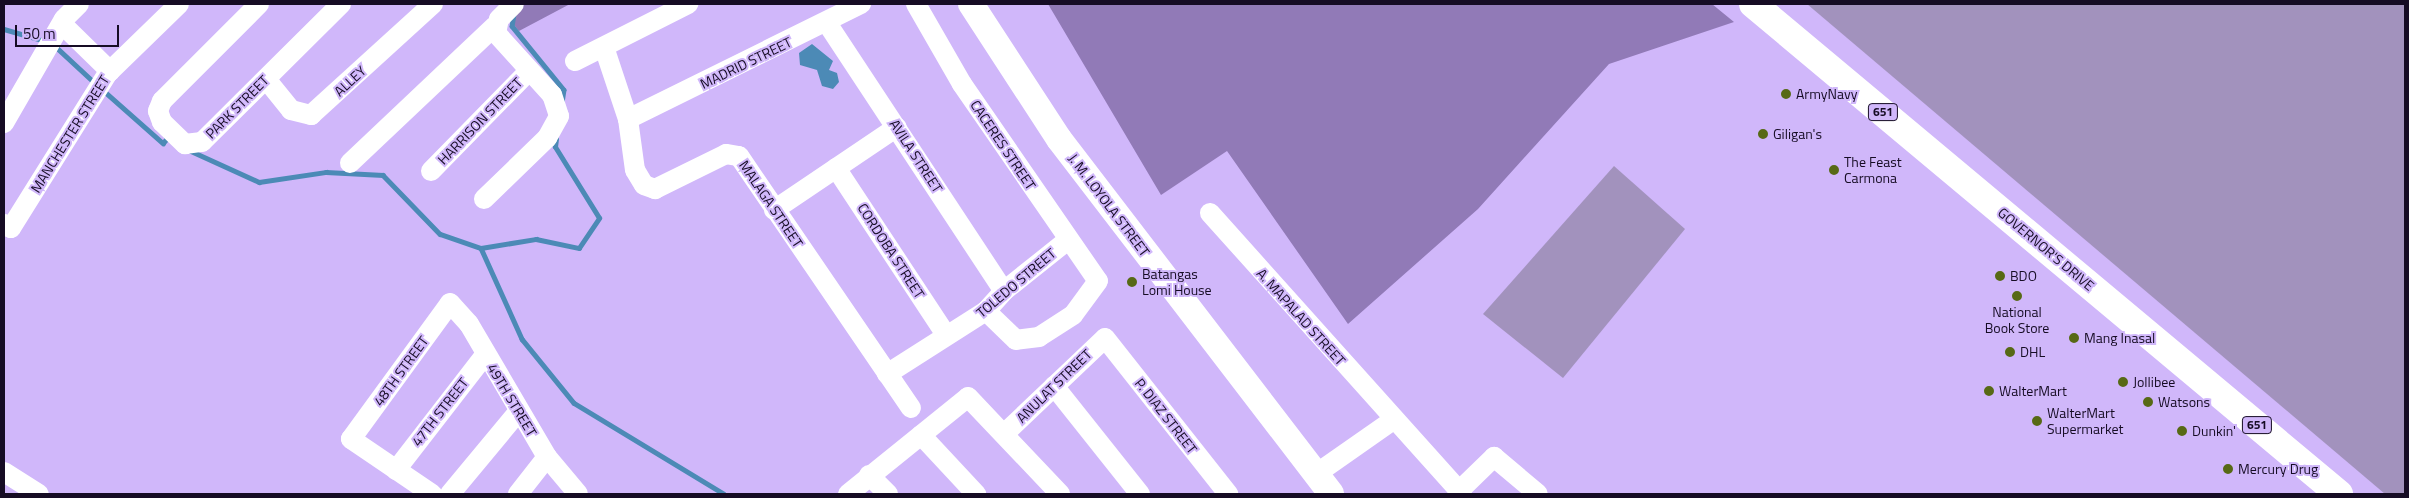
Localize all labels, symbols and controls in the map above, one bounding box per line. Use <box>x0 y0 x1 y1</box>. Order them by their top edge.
scale bar <box>18 15 121 47</box>
text: 50 m <box>23 22 56 45</box>
street label: MADRID STREET <box>697 34 795 92</box>
street label: ALLEY <box>331 62 369 100</box>
street label: MANCHESTER STREET <box>27 72 113 196</box>
street label: PARK STREET <box>202 72 272 142</box>
street label: HARRISON STREET <box>434 74 526 168</box>
place label: ArmyNavy <box>1796 86 1857 102</box>
marker: ArmyNavy <box>1780 88 1792 100</box>
street label: CACERES STREET <box>967 97 1039 193</box>
road number: 651 <box>1867 102 1899 121</box>
street label: AVILA STREET <box>886 116 946 196</box>
place label: Giligan's <box>1773 126 1822 142</box>
marker: Giligan's <box>1757 128 1769 140</box>
street label: J. M. LOYOLA STREET <box>1065 150 1153 260</box>
place label: The Feast Carmona <box>1844 154 1902 186</box>
street label: MALAGA STREET <box>736 157 806 251</box>
marker: The Feast Carmona <box>1828 164 1840 176</box>
street label: CORDOBA STREET <box>854 200 928 302</box>
street label: GOVERNOR'S DRIVE <box>1995 204 2097 294</box>
street label: TOLEDO STREET <box>973 245 1059 321</box>
street label: A. MAPALAD STREET <box>1253 265 1349 369</box>
place label: Batangas Lomi House <box>1142 266 1212 298</box>
place label: BDO <box>2010 268 2037 284</box>
marker: BDO <box>1994 270 2006 282</box>
marker: Batangas Lomi House <box>1126 276 1138 288</box>
marker: National Book Store <box>2011 290 2023 302</box>
place label: National Book Store <box>1985 304 2049 336</box>
place label: Mang Inasal <box>2084 330 2155 346</box>
marker: Mang Inasal <box>2068 332 2080 344</box>
street label: 48TH STREET <box>370 333 432 409</box>
place label: DHL <box>2020 344 2045 360</box>
street label: ANULAT STREET <box>1013 346 1095 426</box>
marker: DHL <box>2004 346 2016 358</box>
street label: 49TH STREET <box>484 361 540 439</box>
place label: Jollibee <box>2133 374 2175 390</box>
street label: 47TH STREET <box>408 375 472 449</box>
street label: P. DIAZ STREET <box>1131 375 1201 457</box>
marker: Jollibee <box>2117 376 2129 388</box>
place label: WalterMart <box>1999 383 2067 399</box>
marker: WalterMart <box>1983 385 1995 397</box>
place label: Watsons <box>2158 394 2210 410</box>
marker: Watsons <box>2142 396 2154 408</box>
place label: WalterMart Supermarket <box>2047 405 2123 438</box>
marker: WalterMart Supermarket <box>2031 415 2043 427</box>
road number: 651 <box>2241 416 2273 434</box>
place label: Dunkin' <box>2192 423 2236 439</box>
marker: Dunkin' <box>2176 425 2188 437</box>
place label: Mercury Drug <box>2238 461 2318 477</box>
marker: Mercury Drug <box>2222 463 2234 475</box>

